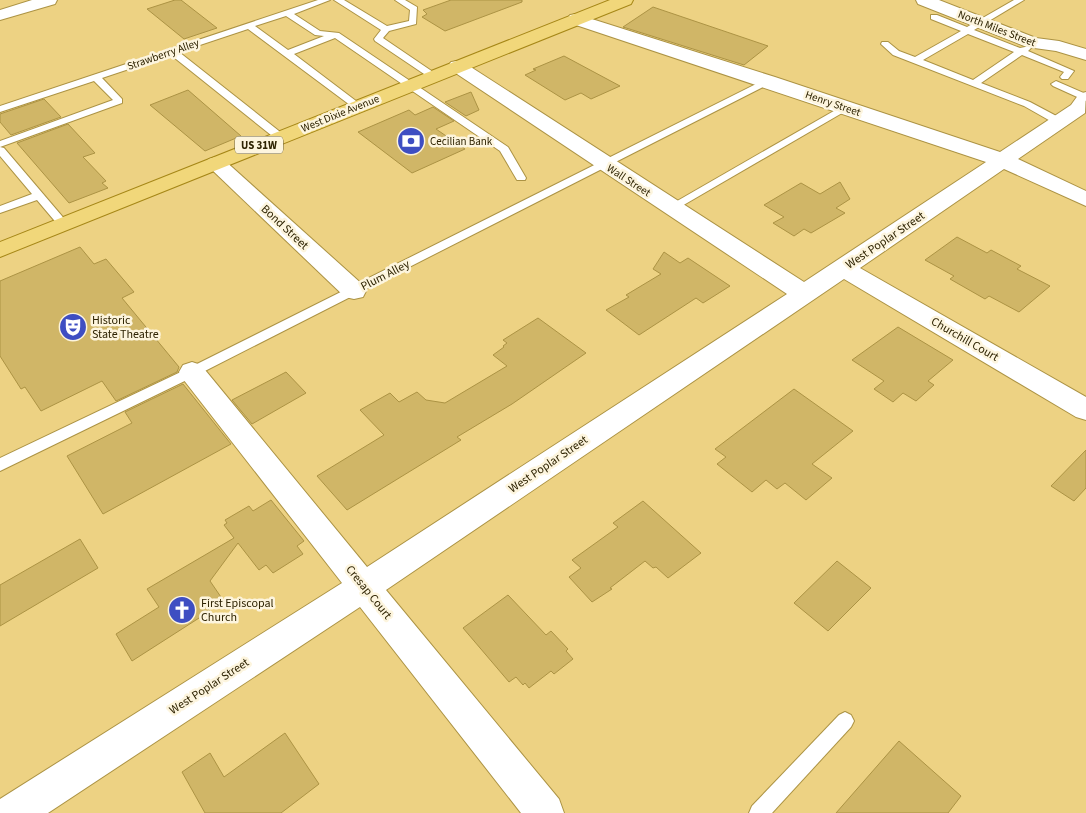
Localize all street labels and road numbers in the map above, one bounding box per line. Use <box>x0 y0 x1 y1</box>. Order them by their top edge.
street label: North Miles Street <box>956 7 1038 50</box>
street label: Strawberry Alley <box>125 35 201 74</box>
street label: Henry Street <box>803 87 863 120</box>
street label: West Dixie Avenue <box>299 91 382 136</box>
road number: US 31W <box>235 136 283 154</box>
street label: Wall Street <box>604 161 654 200</box>
street label: Bond Street <box>257 201 312 254</box>
street label: West Poplar Street <box>842 208 928 273</box>
street label: Plum Alley <box>358 256 413 295</box>
street label: Churchill Court <box>928 313 1002 366</box>
street label: West Poplar Street <box>505 432 591 497</box>
street label: Cresap Court <box>342 562 396 623</box>
street label: West Poplar Street <box>166 654 253 719</box>

